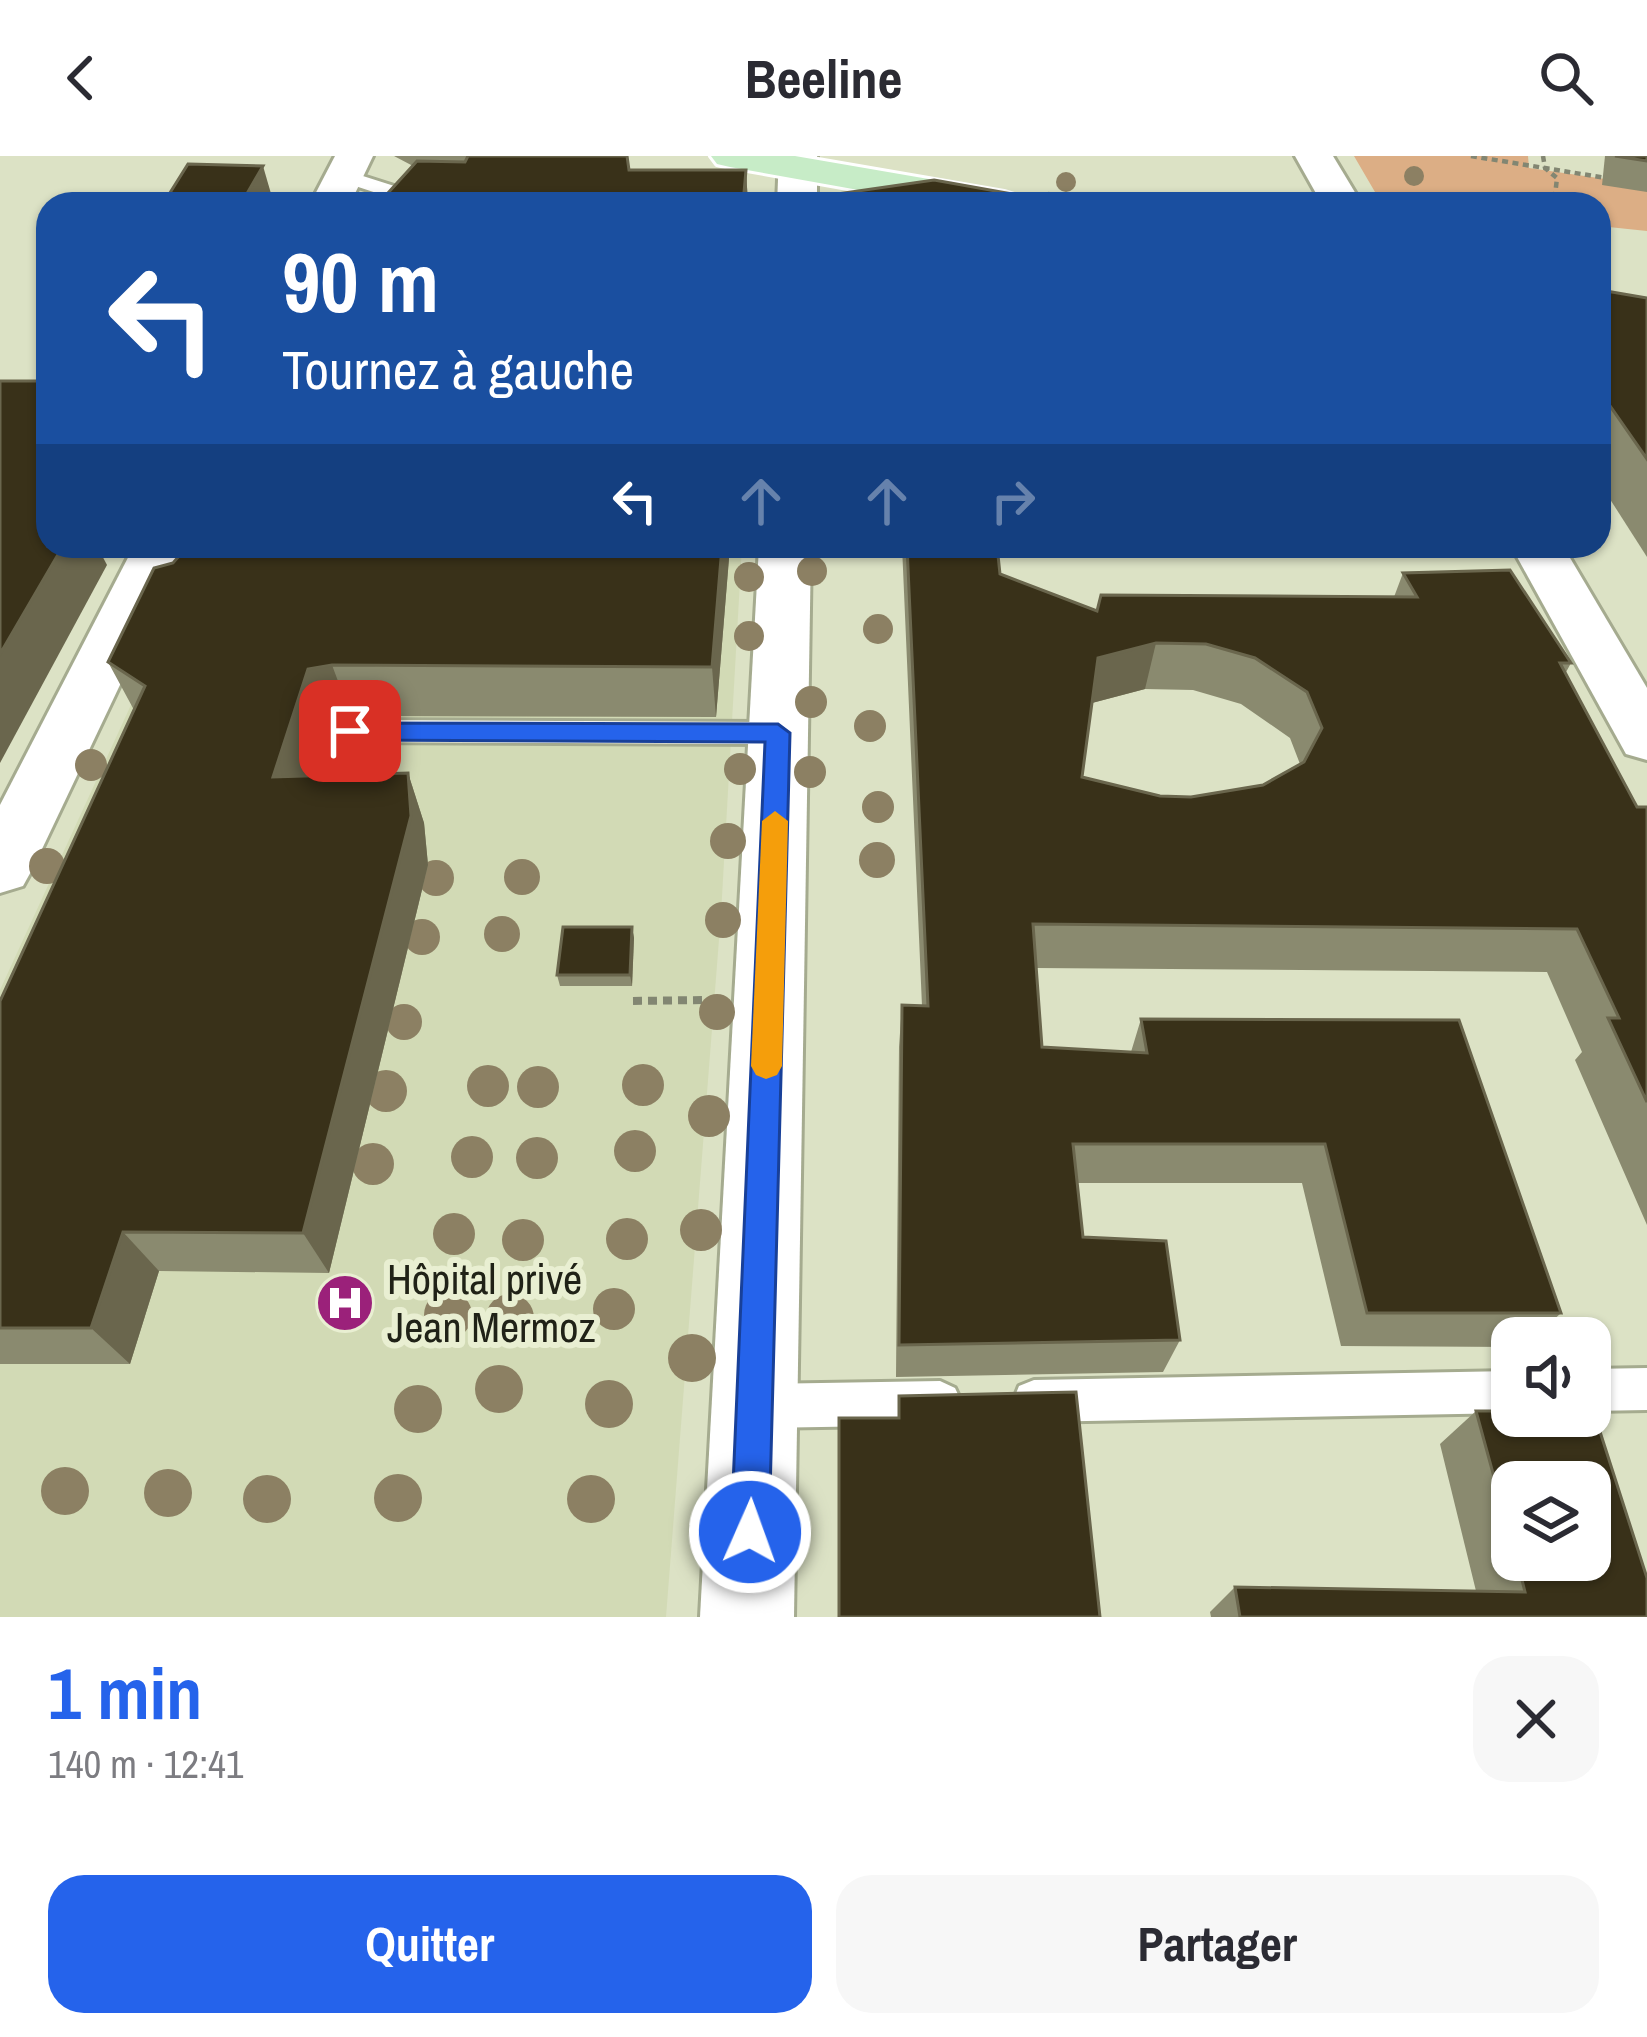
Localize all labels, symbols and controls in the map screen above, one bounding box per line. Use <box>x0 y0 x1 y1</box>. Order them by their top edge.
text: Beeline <box>745 42 902 115</box>
icon: back <box>48 45 114 111</box>
icon: search <box>1533 45 1599 111</box>
text: 90 m <box>282 225 439 338</box>
icon: left <box>84 240 240 396</box>
text: Tournez à gauche <box>282 333 634 406</box>
icon: left <box>602 468 668 534</box>
icon: ahead <box>728 468 794 534</box>
icon: ahead <box>854 468 920 534</box>
icon: right <box>980 468 1046 534</box>
pin <box>299 680 401 782</box>
icon: arrive <box>317 698 383 764</box>
place label: Hôpital privé Jean Mermoz <box>387 1251 596 1355</box>
hospital icon: Hôpital privé Jean Mermoz <box>314 1272 376 1334</box>
map controls <box>1491 1317 1611 1581</box>
button: sound <box>1491 1317 1611 1437</box>
button: layers <box>1491 1461 1611 1581</box>
position arrow <box>687 1469 813 1595</box>
text: 1 min <box>48 1644 202 1741</box>
button: close <box>1473 1656 1599 1782</box>
text: 140 m · 12:41 <box>48 1738 244 1790</box>
button: Quitter <box>48 1875 812 2013</box>
button: Partager <box>836 1875 1599 2013</box>

